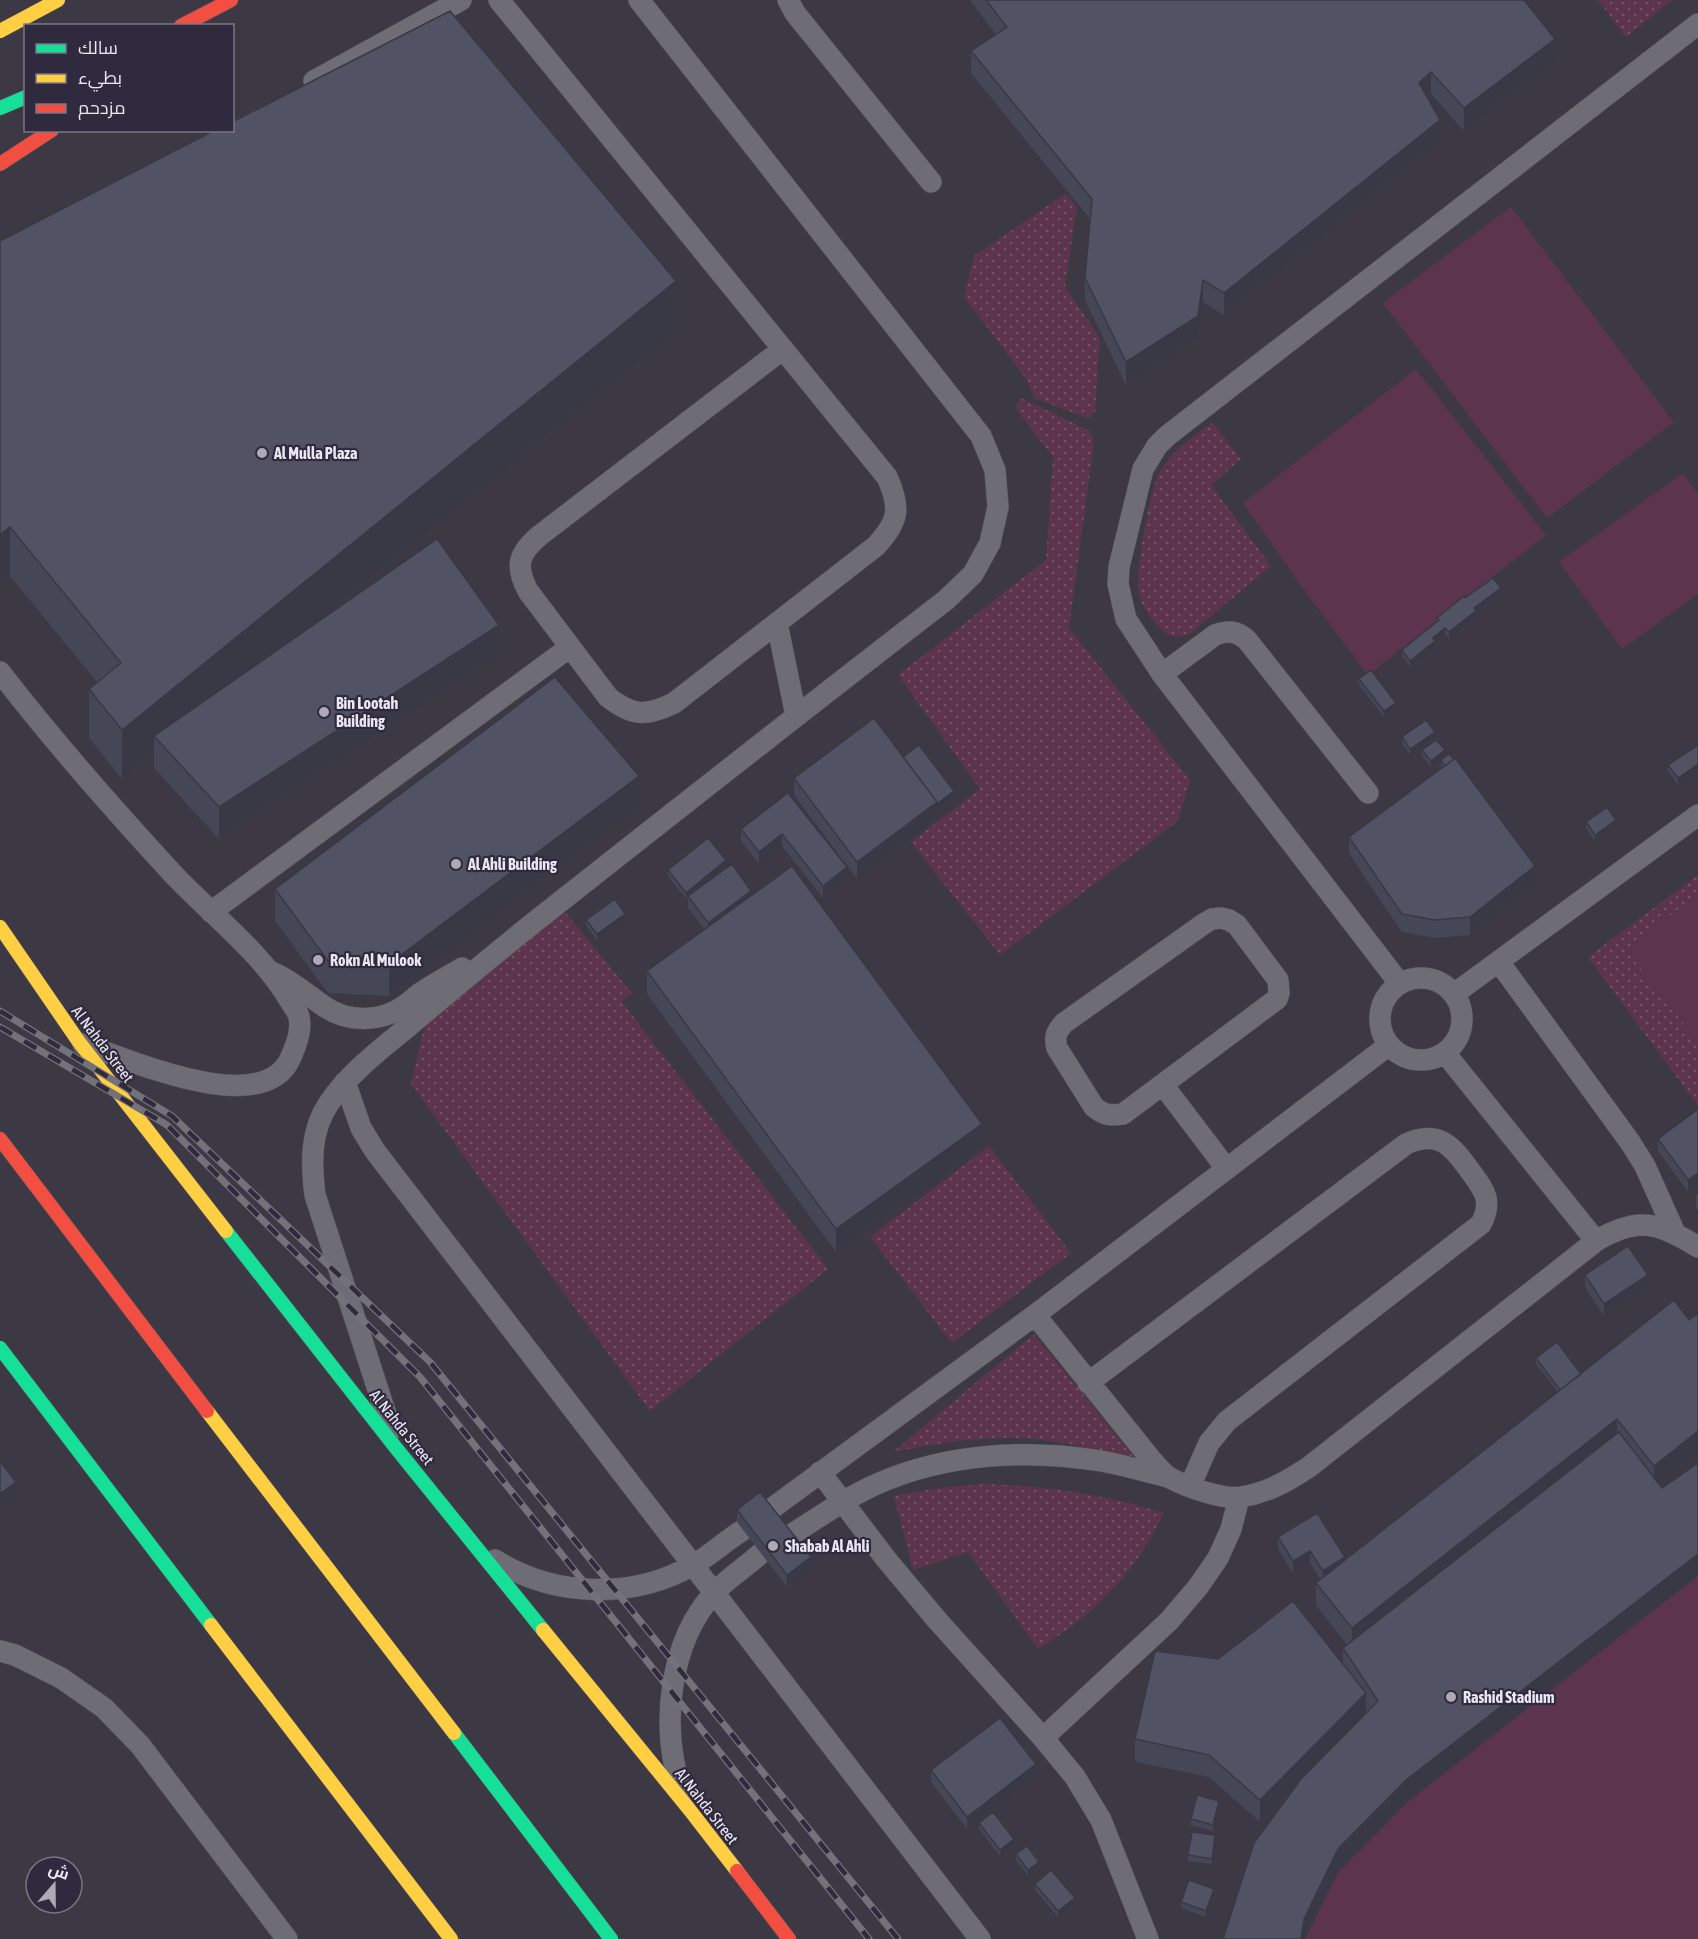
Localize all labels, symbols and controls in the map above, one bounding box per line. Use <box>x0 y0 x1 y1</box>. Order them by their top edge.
legend <box>24 24 234 132</box>
text: سالك <box>78 37 118 58</box>
text: بطيء <box>78 67 122 92</box>
text: مزدحم <box>78 97 126 120</box>
place label: Al Mulla Plaza <box>273 444 358 462</box>
marker: Al Mulla Plaza <box>255 446 269 460</box>
place label: Bin Lootah Building <box>336 694 398 730</box>
marker: Bin Lootah Building <box>317 705 331 719</box>
place label: Al Ahli Building <box>467 855 557 873</box>
marker: Al Ahli Building <box>449 857 463 871</box>
place label: Rokn Al Mulook <box>330 951 422 969</box>
marker: Rokn Al Mulook <box>311 953 325 967</box>
street label: Al Nahda Street <box>68 1002 138 1086</box>
street label: Al Nahda Street <box>366 1386 438 1468</box>
place label: Shabab Al Ahli <box>785 1537 870 1555</box>
marker: Shabab Al Ahli <box>766 1539 780 1553</box>
place label: Rashid Stadium <box>1463 1688 1555 1706</box>
marker: Rashid Stadium <box>1444 1690 1458 1704</box>
street label: Al Nahda Street <box>672 1765 742 1848</box>
north arrow <box>24 1855 84 1915</box>
text: ش <box>46 1859 72 1884</box>

